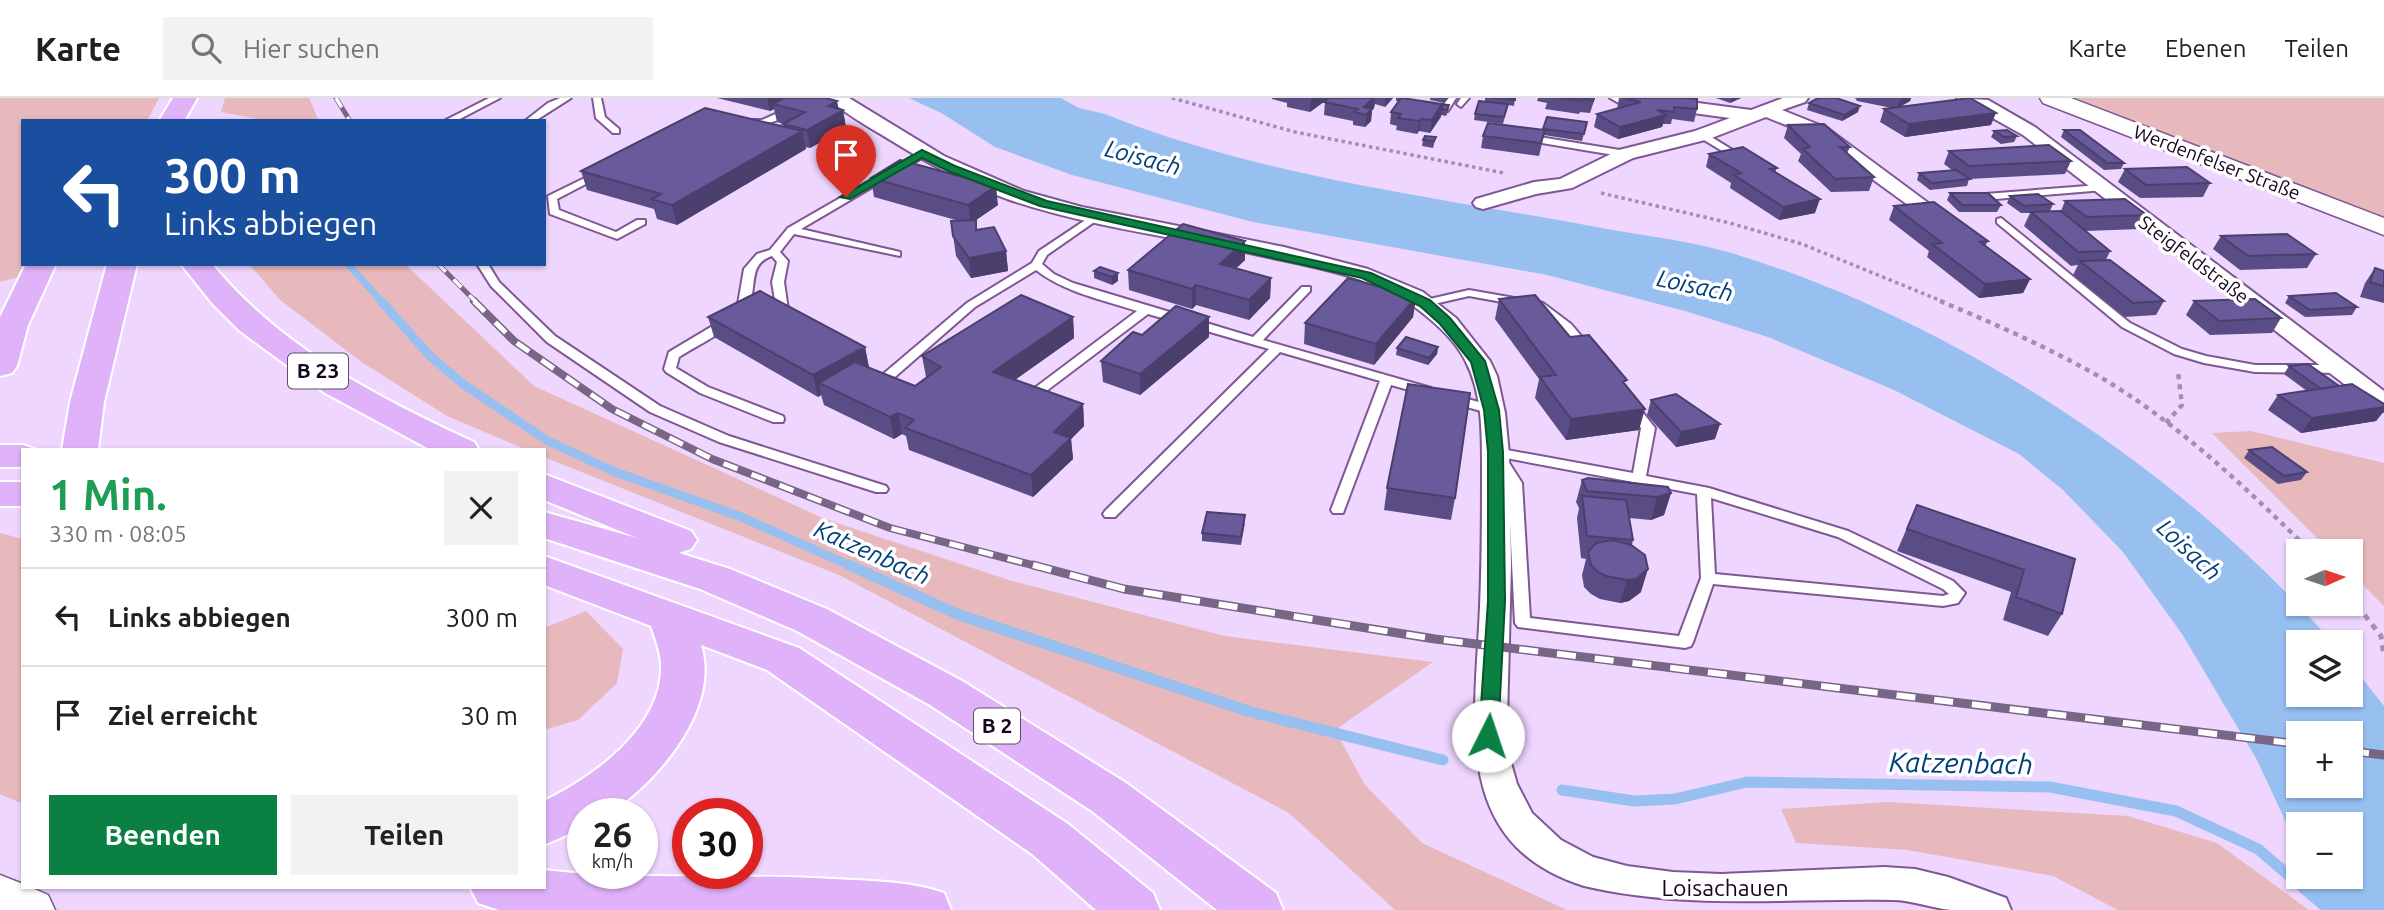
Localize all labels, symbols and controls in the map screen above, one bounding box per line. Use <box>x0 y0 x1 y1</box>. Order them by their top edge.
search box <box>163 17 653 80</box>
icon: search <box>187 29 225 67</box>
text: Karte <box>35 30 121 67</box>
text: Hier suchen <box>243 34 380 63</box>
text: Karte <box>2068 35 2127 62</box>
text: Ebenen <box>2165 35 2246 62</box>
text: Teilen <box>2284 35 2349 62</box>
street label: Werdenfelser Straße <box>2131 120 2303 204</box>
pin <box>816 125 876 197</box>
water label: Loisach <box>1102 134 1184 181</box>
icon: arrive <box>827 136 865 174</box>
icon: left <box>49 147 140 238</box>
text: 300 m <box>164 147 301 202</box>
text: Links abbiegen <box>164 205 377 241</box>
street label: Steigfeldstraße <box>2135 211 2253 307</box>
water label: Loisach <box>1655 264 1736 307</box>
road number: B 23 <box>288 354 348 388</box>
text: 1 Min. <box>49 471 167 518</box>
button: close <box>444 471 518 545</box>
water label: Loisach <box>2152 513 2227 586</box>
water label: Katzenbach <box>810 515 934 590</box>
text: 330 m · 08:05 <box>49 521 187 546</box>
north arrow <box>2286 539 2362 616</box>
map controls <box>2286 539 2363 889</box>
icon: left <box>49 598 87 636</box>
text: Links abbiegen <box>108 603 291 632</box>
text: 300 m <box>446 603 518 632</box>
button: layers <box>2286 630 2363 707</box>
icon: arrive <box>49 696 87 734</box>
position arrow <box>1451 699 1525 773</box>
text: Ziel erreicht <box>108 701 258 730</box>
text: 30 m <box>460 701 518 730</box>
road number: B 2 <box>974 708 1020 744</box>
button: + <box>2286 721 2363 798</box>
water label: Katzenbach <box>1889 746 2033 779</box>
button: Beenden <box>49 795 277 875</box>
button: Teilen <box>291 795 518 875</box>
speed limit sign: 30 <box>672 798 763 889</box>
button: − <box>2286 812 2363 889</box>
text: 26 <box>593 814 632 854</box>
text: km/h <box>592 851 633 871</box>
street label: Loisachauen <box>1661 875 1789 900</box>

